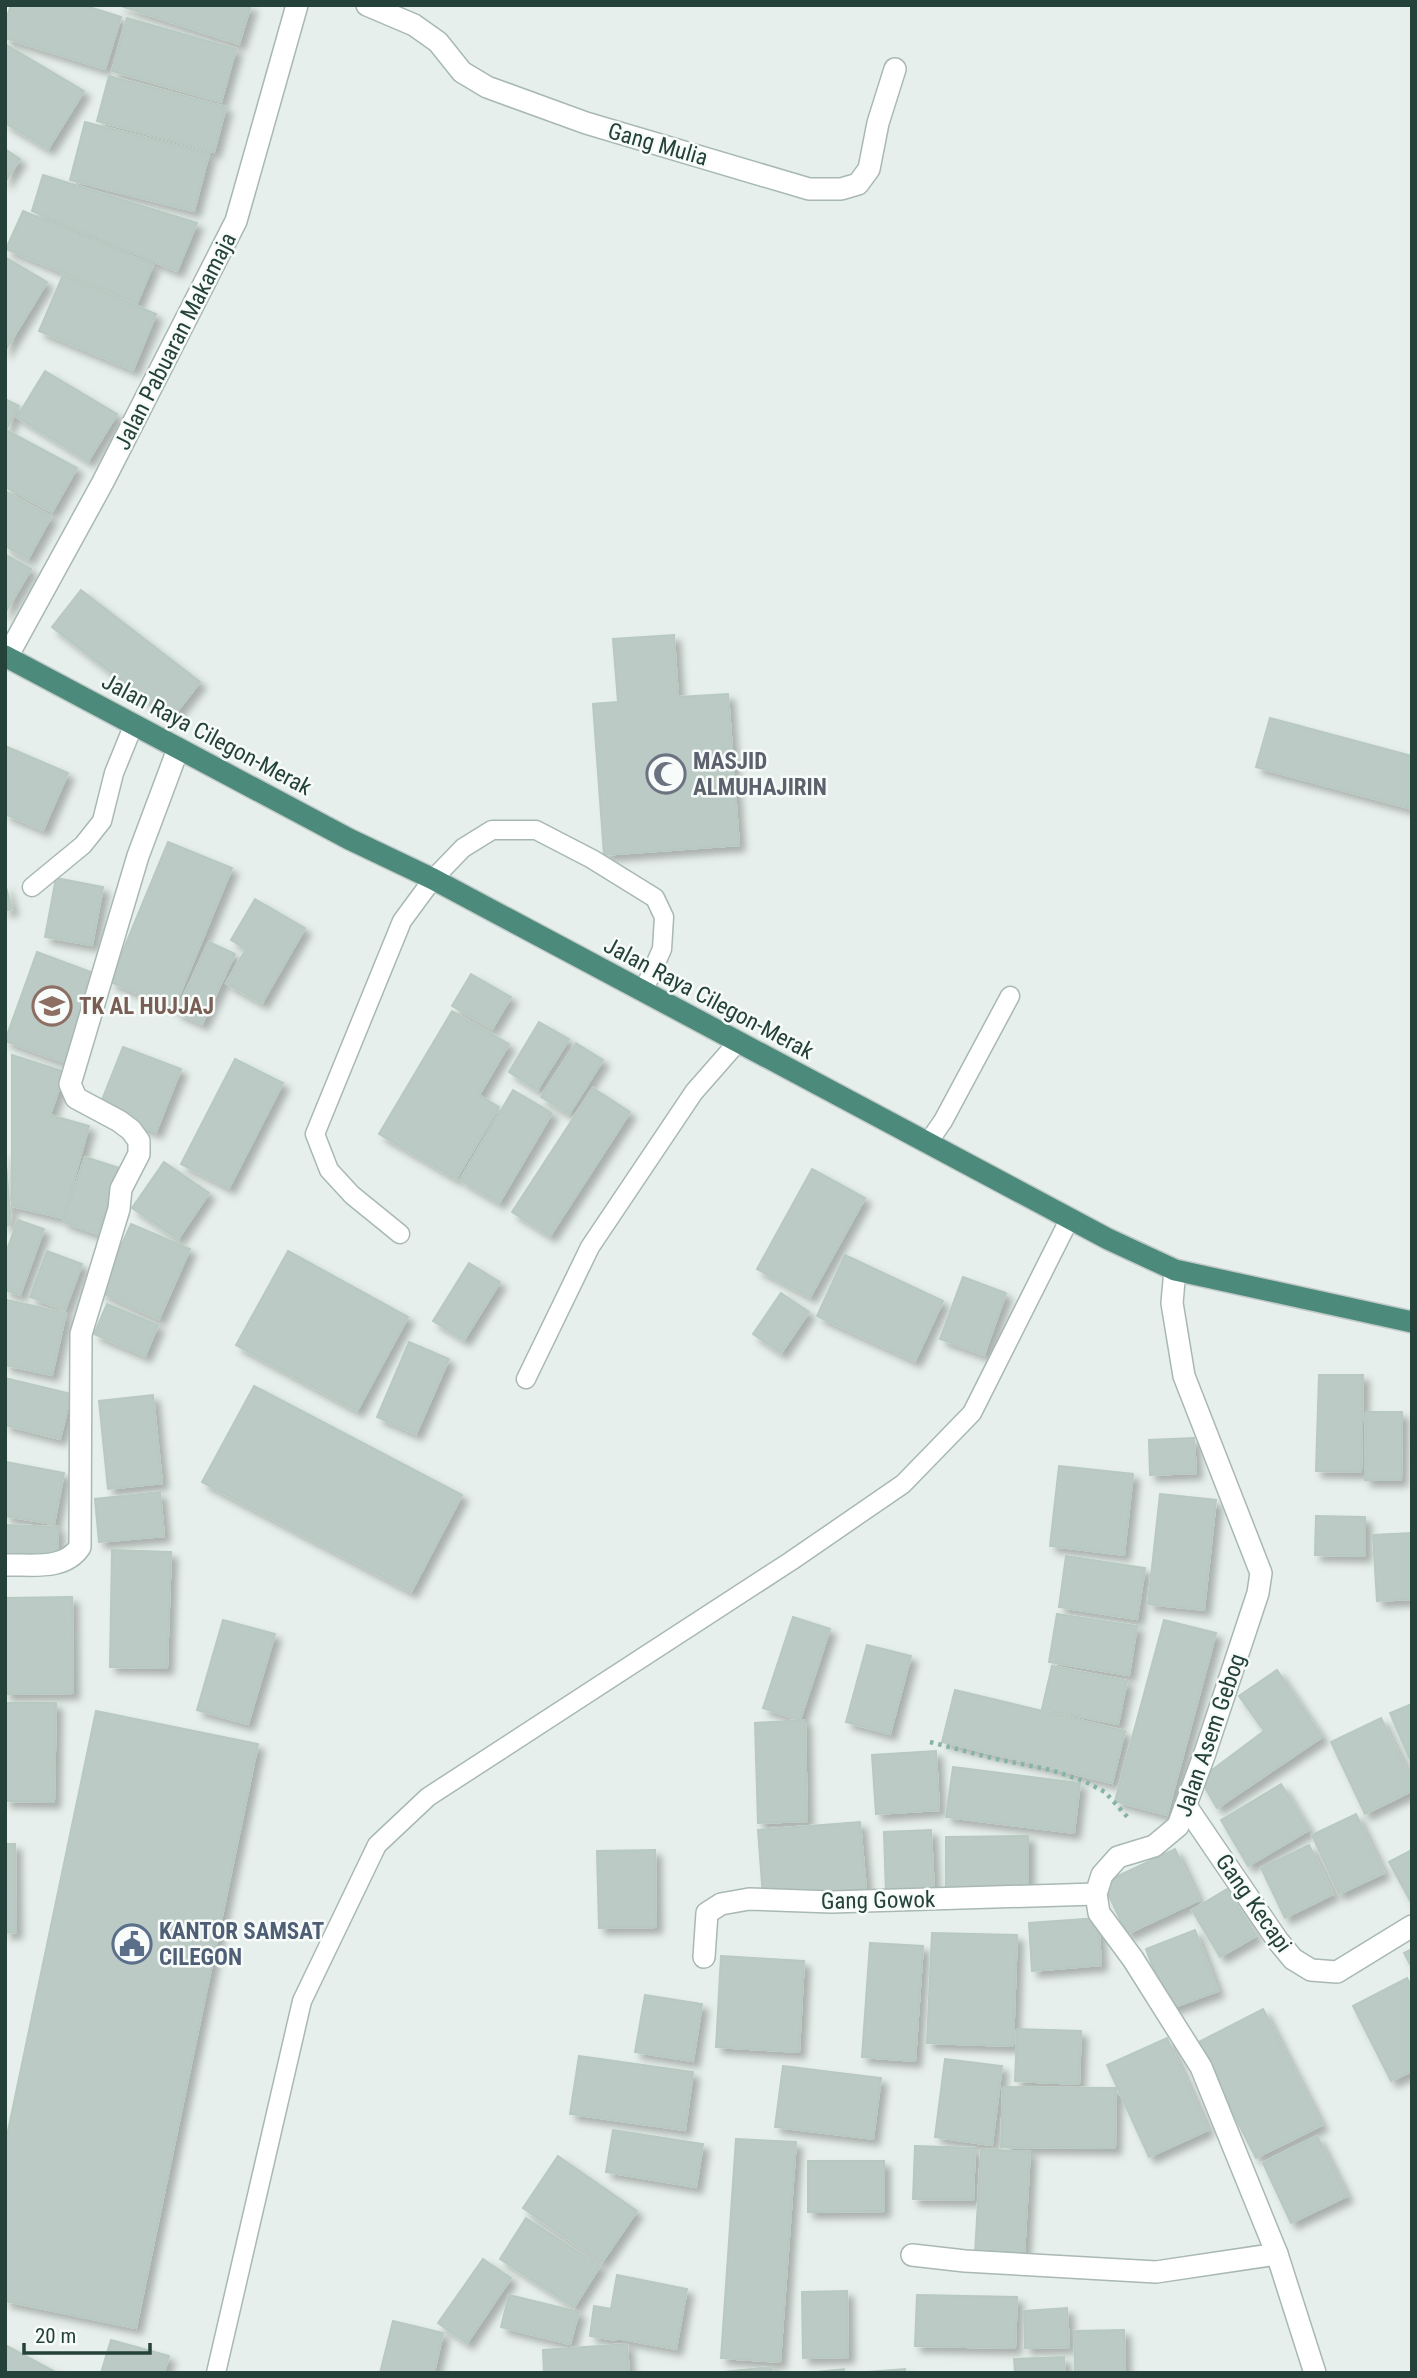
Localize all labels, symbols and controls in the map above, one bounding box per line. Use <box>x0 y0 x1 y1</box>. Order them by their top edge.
street label: Gang Mulia <box>605 117 711 172</box>
street label: Jalan Pabuaran Makamaja <box>109 228 242 454</box>
street label: Jalan Raya Cilegon-Merak <box>97 668 317 802</box>
place label: MASJID ALMUHAJIRIN <box>693 748 827 801</box>
mosque icon: MASJID ALMUHAJIRIN <box>645 753 687 795</box>
street label: Jalan Raya Cilegon-Merak <box>599 932 819 1066</box>
school or university icon: TK AL HUJJAJ <box>31 985 73 1027</box>
place label: TK AL HUJJAJ <box>79 993 214 1020</box>
street label: Jalan Asem Gebog <box>1170 1650 1251 1820</box>
street label: Gang Kecapi <box>1210 1849 1297 1958</box>
street label: Gang Gowok <box>821 1886 936 1915</box>
place label: KANTOR SAMSAT CILEGON <box>159 1918 324 1971</box>
public building icon: KANTOR SAMSAT CILEGON <box>111 1923 153 1965</box>
scale bar <box>24 2312 150 2356</box>
text: 20 m <box>35 2324 76 2348</box>

